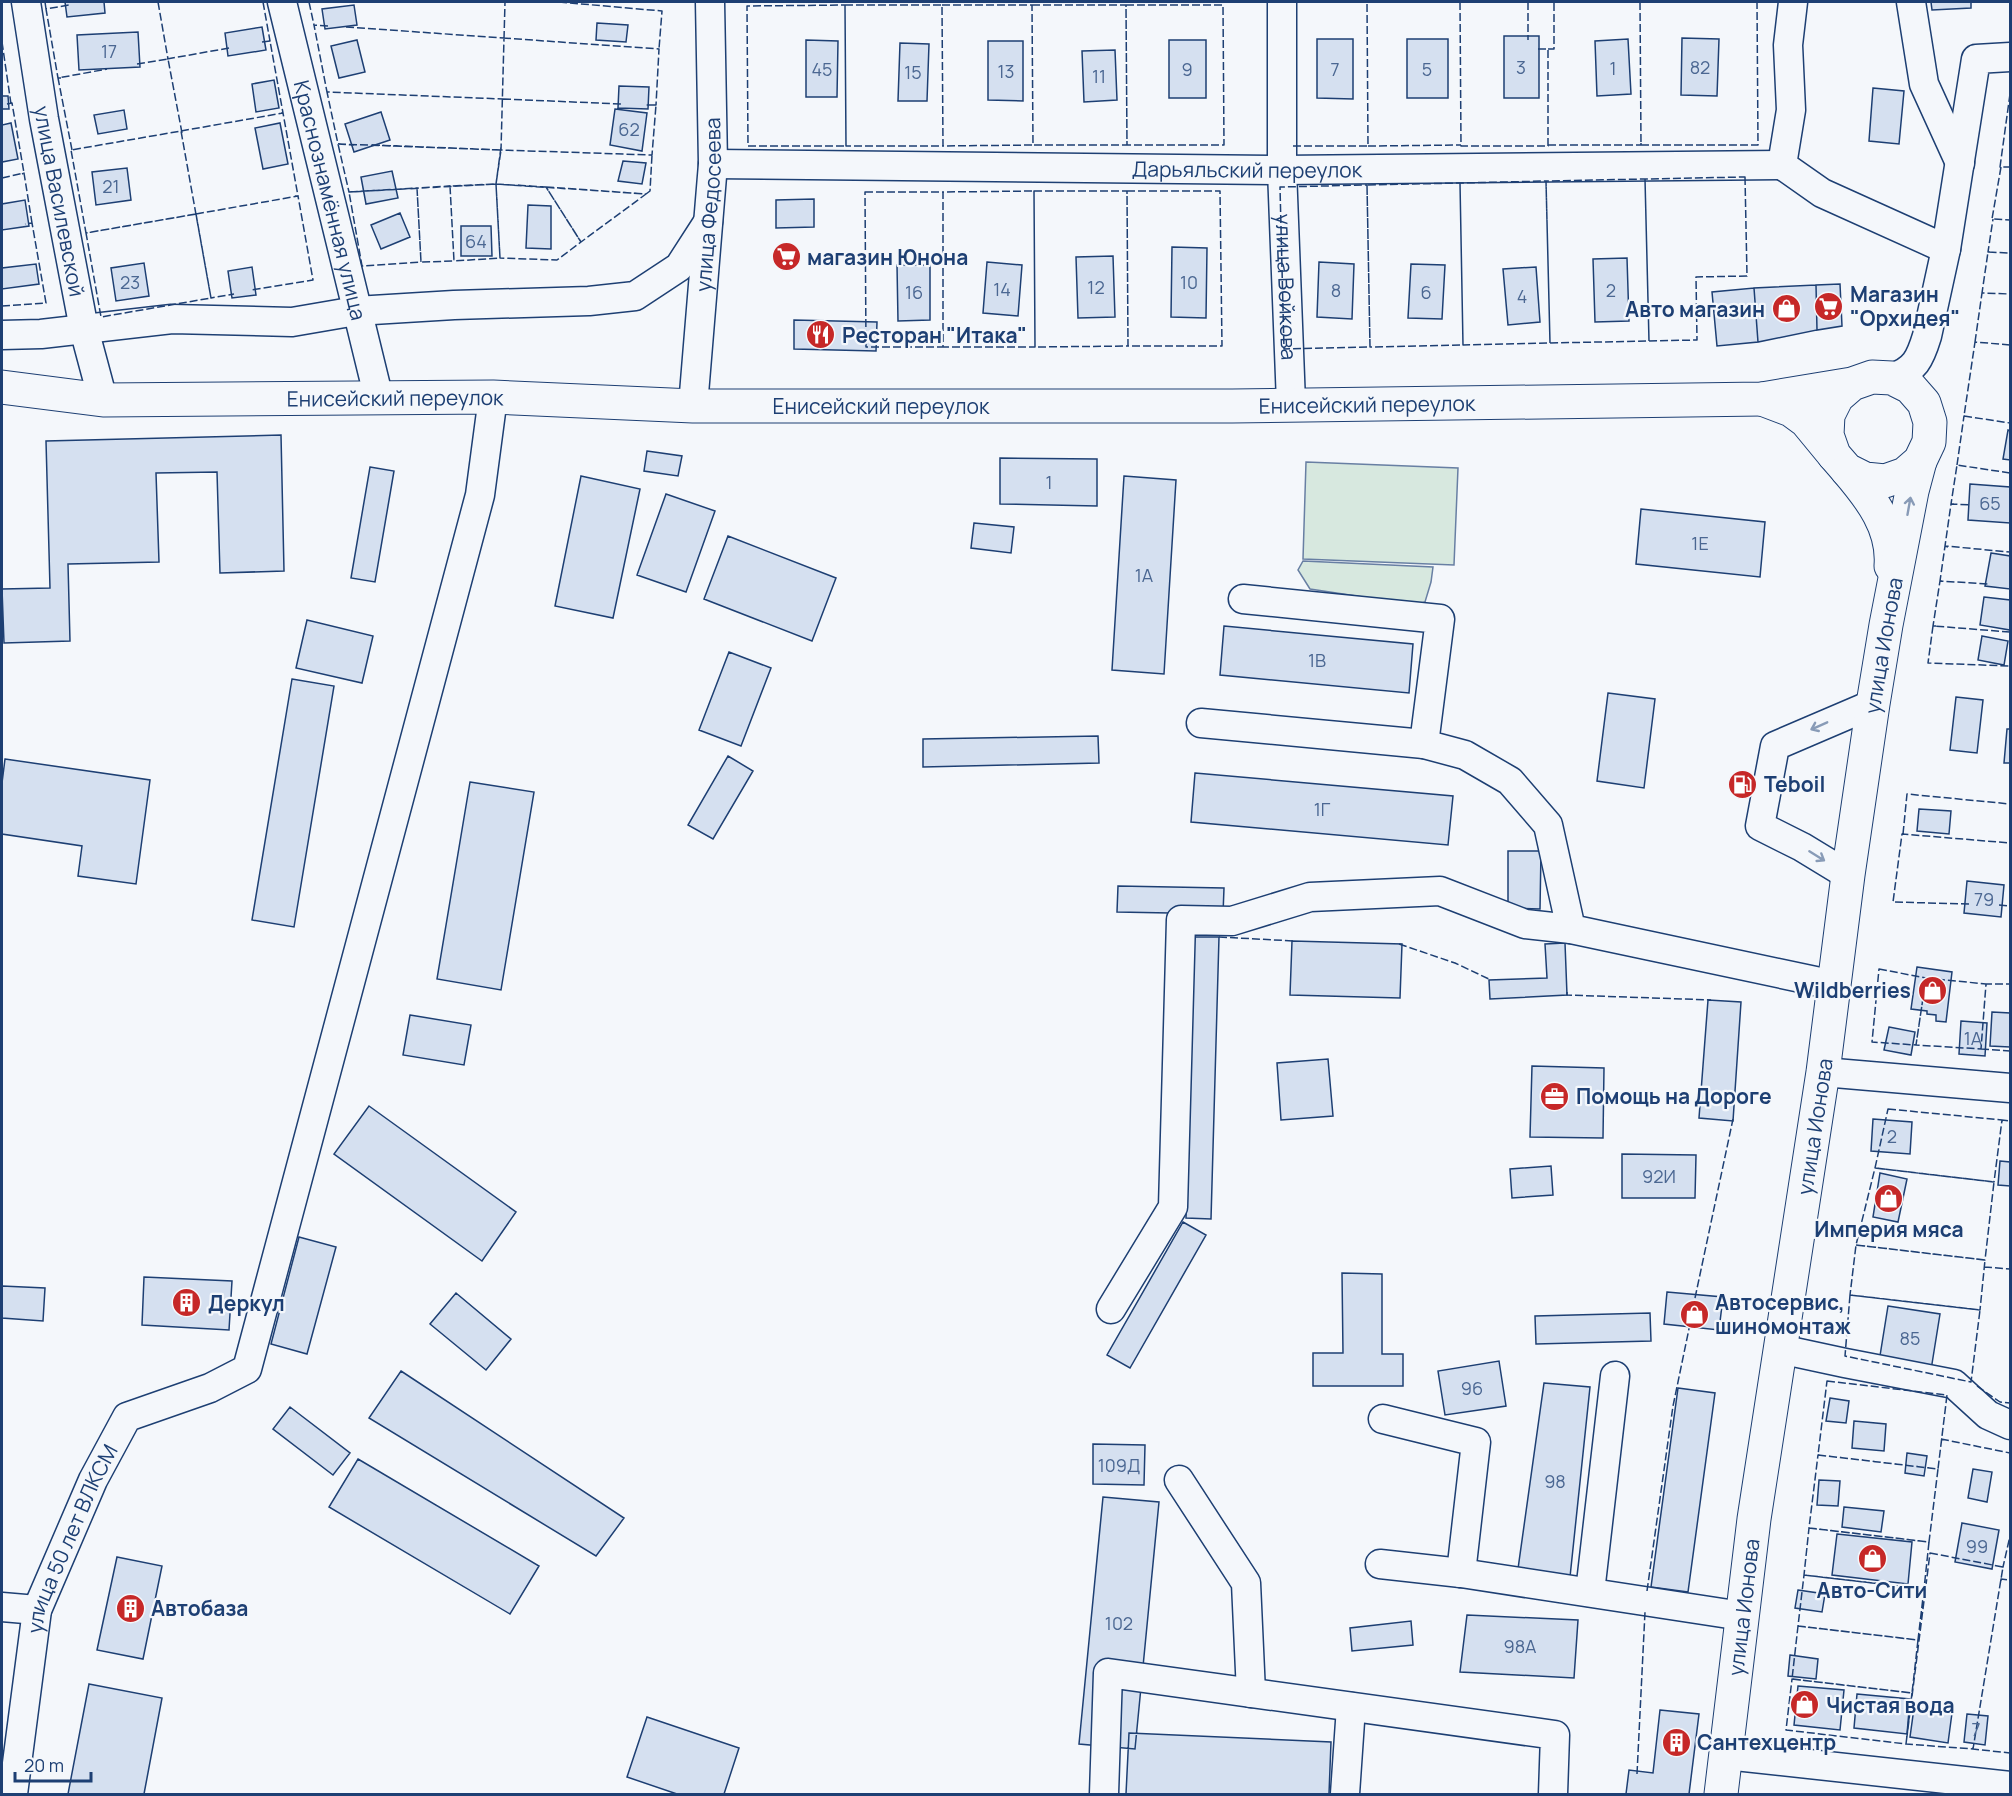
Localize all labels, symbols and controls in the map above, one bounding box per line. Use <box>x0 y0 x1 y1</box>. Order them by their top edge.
house number: 17 <box>101 39 117 63</box>
house number: 3 <box>1516 55 1526 79</box>
house number: 82 <box>1690 55 1710 79</box>
house number: 1 <box>1609 56 1617 80</box>
house number: 45 <box>811 57 833 81</box>
house number: 9 <box>1181 57 1193 81</box>
house number: 7 <box>1330 57 1340 81</box>
house number: 5 <box>1422 57 1432 81</box>
house number: 13 <box>998 59 1014 83</box>
house number: 15 <box>904 60 922 84</box>
house number: 11 <box>1092 64 1106 88</box>
street label: Краснознамённая улица <box>288 77 373 323</box>
street label: улица Василевской <box>28 104 92 299</box>
house number: 62 <box>618 117 640 141</box>
street label: улица Федосеева <box>688 117 727 293</box>
street label: Дарьяльский переулок <box>1132 154 1363 184</box>
house number: 21 <box>102 174 120 198</box>
street label: улица Войкова <box>1270 213 1303 361</box>
house number: 64 <box>465 229 487 253</box>
supermarket icon: магазин Юнона <box>770 241 802 273</box>
place label: магазин Юнона <box>807 243 968 271</box>
house number: 23 <box>120 270 140 294</box>
house number: 10 <box>1180 270 1198 294</box>
house number: 12 <box>1087 275 1105 299</box>
house number: 14 <box>993 277 1011 301</box>
house number: 8 <box>1331 278 1341 302</box>
house number: 2 <box>1606 278 1616 302</box>
house number: 16 <box>905 280 923 304</box>
house number: 6 <box>1420 280 1432 304</box>
place label: Магазин "Орхидея" <box>1850 280 1960 332</box>
house number: 4 <box>1517 284 1527 308</box>
supermarket icon: Магазин "Орхидея" <box>1813 290 1845 322</box>
shop icon: Авто магазин <box>1770 293 1802 325</box>
place label: Авто магазин <box>1625 295 1765 323</box>
restaurant icon: Ресторан "Итака" <box>805 319 837 351</box>
place label: Ресторан "Итака" <box>842 321 1027 349</box>
street label: Енисейский переулок <box>287 383 505 413</box>
street label: Енисейский переулок <box>1258 389 1476 420</box>
street label: Енисейский переулок <box>773 392 990 420</box>
house number: 1 <box>1045 470 1053 494</box>
house number: 65 <box>1979 491 2001 515</box>
one-way arrow <box>1904 496 1915 516</box>
house number: 1Е <box>1691 531 1709 555</box>
house number: 1А <box>1135 563 1154 587</box>
street label: улица Ионова <box>1858 575 1909 716</box>
house number: 1В <box>1308 648 1326 672</box>
one-way arrow <box>1811 721 1829 733</box>
fuel station icon: Teboil <box>1727 768 1759 800</box>
place label: Teboil <box>1764 770 1825 798</box>
house number: 1Г <box>1314 797 1331 821</box>
one-way arrow <box>1808 851 1825 863</box>
house number: 79 <box>1974 887 1994 911</box>
shop icon: Wildberries <box>1916 974 1948 1006</box>
place label: Wildberries <box>1794 976 1911 1004</box>
house number: 1А <box>1964 1026 1983 1050</box>
street label: улица Ионова <box>1790 1057 1839 1197</box>
office icon: Помощь на Дороге <box>1539 1080 1571 1112</box>
place label: Помощь на Дороге <box>1576 1082 1772 1110</box>
house number: 2 <box>1887 1124 1897 1148</box>
house number: 92И <box>1642 1164 1676 1188</box>
shop icon: Империя мяса <box>1873 1182 1905 1214</box>
place label: Империя мяса <box>1814 1215 1964 1243</box>
building icon: Деркул <box>171 1287 203 1319</box>
place label: Автосервис, шиномонтаж <box>1715 1288 1851 1340</box>
place label: Деркул <box>208 1289 285 1317</box>
shop icon: Автосервис, шиномонтаж <box>1678 1298 1710 1330</box>
house number: 85 <box>1900 1326 1920 1350</box>
house number: 96 <box>1461 1376 1483 1400</box>
street label: улица 50 лет ВЛКСМ <box>20 1439 124 1635</box>
house number: 109Д <box>1098 1453 1140 1477</box>
house number: 98 <box>1544 1469 1566 1493</box>
house number: 99 <box>1966 1534 1988 1558</box>
street label: улица Ионова <box>1721 1537 1766 1678</box>
shop icon: Авто-Сити <box>1856 1543 1888 1575</box>
place label: Авто-Сити <box>1817 1576 1927 1604</box>
building icon: Автобаза <box>114 1592 146 1624</box>
place label: Автобаза <box>151 1594 248 1622</box>
house number: 102 <box>1105 1611 1133 1635</box>
house number: 98А <box>1503 1634 1537 1658</box>
shop icon: Чистая вода <box>1789 1689 1821 1721</box>
place label: Чистая вода <box>1826 1691 1955 1719</box>
house number: 7 <box>1971 1717 1981 1741</box>
building icon: Сантехцентр <box>1660 1726 1692 1758</box>
place label: Сантехцентр <box>1697 1728 1836 1756</box>
scale bar <box>15 1745 92 1783</box>
text: 20 m <box>24 1753 64 1777</box>

